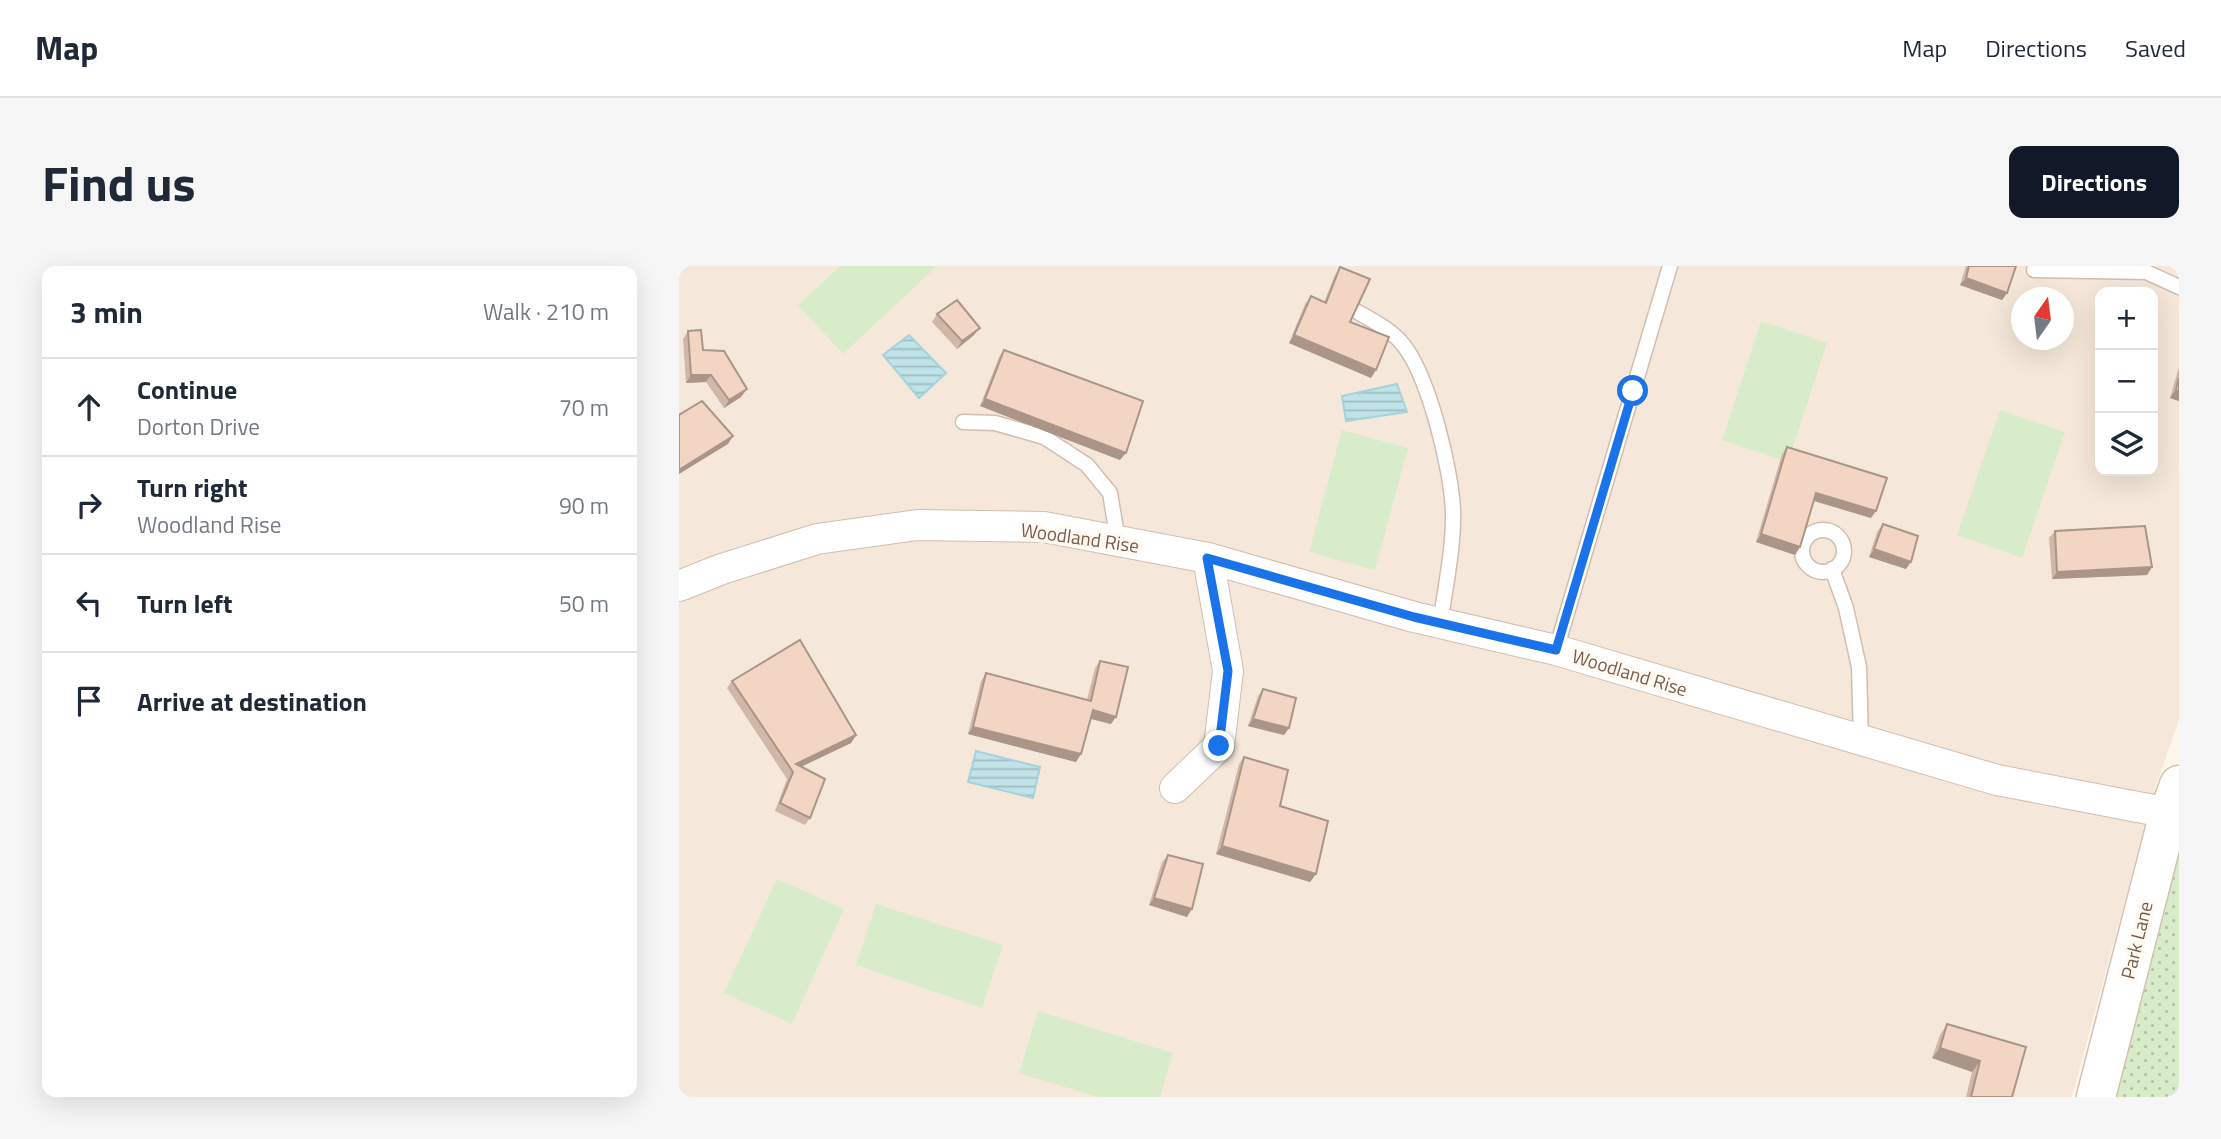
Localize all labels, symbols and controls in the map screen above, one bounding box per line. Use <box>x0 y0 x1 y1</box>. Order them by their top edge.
text: Map <box>35 23 98 73</box>
text: Map <box>1902 30 1947 66</box>
text: Directions <box>1985 30 2087 66</box>
text: Saved <box>2125 30 2186 66</box>
text: Find us <box>42 145 196 220</box>
button: Directions <box>2009 146 2179 218</box>
north arrow <box>2011 287 2074 350</box>
map controls <box>2095 287 2158 476</box>
button: + <box>2095 287 2158 350</box>
text: 3 min <box>70 289 143 335</box>
text: Walk · 210 m <box>483 294 609 329</box>
button: − <box>2095 350 2158 413</box>
text: Continue <box>137 370 237 409</box>
route start <box>1617 375 1648 406</box>
icon: ahead <box>70 388 108 426</box>
text: 70 m <box>559 390 609 425</box>
text: Dorton Drive <box>137 409 260 444</box>
button: layers <box>2095 413 2158 476</box>
text: Turn right <box>137 468 248 507</box>
icon: right <box>70 486 108 524</box>
text: 90 m <box>559 488 609 523</box>
text: Woodland Rise <box>137 507 281 542</box>
street label: Woodland Rise <box>1019 514 1141 560</box>
icon: left <box>70 584 108 622</box>
text: Turn left <box>137 584 232 623</box>
text: 50 m <box>559 586 609 621</box>
street label: Woodland Rise <box>1569 641 1691 703</box>
icon: arrive <box>70 682 108 720</box>
text: Arrive at destination <box>137 682 367 721</box>
route end <box>1203 730 1234 761</box>
street label: Park Lane <box>2112 898 2160 982</box>

